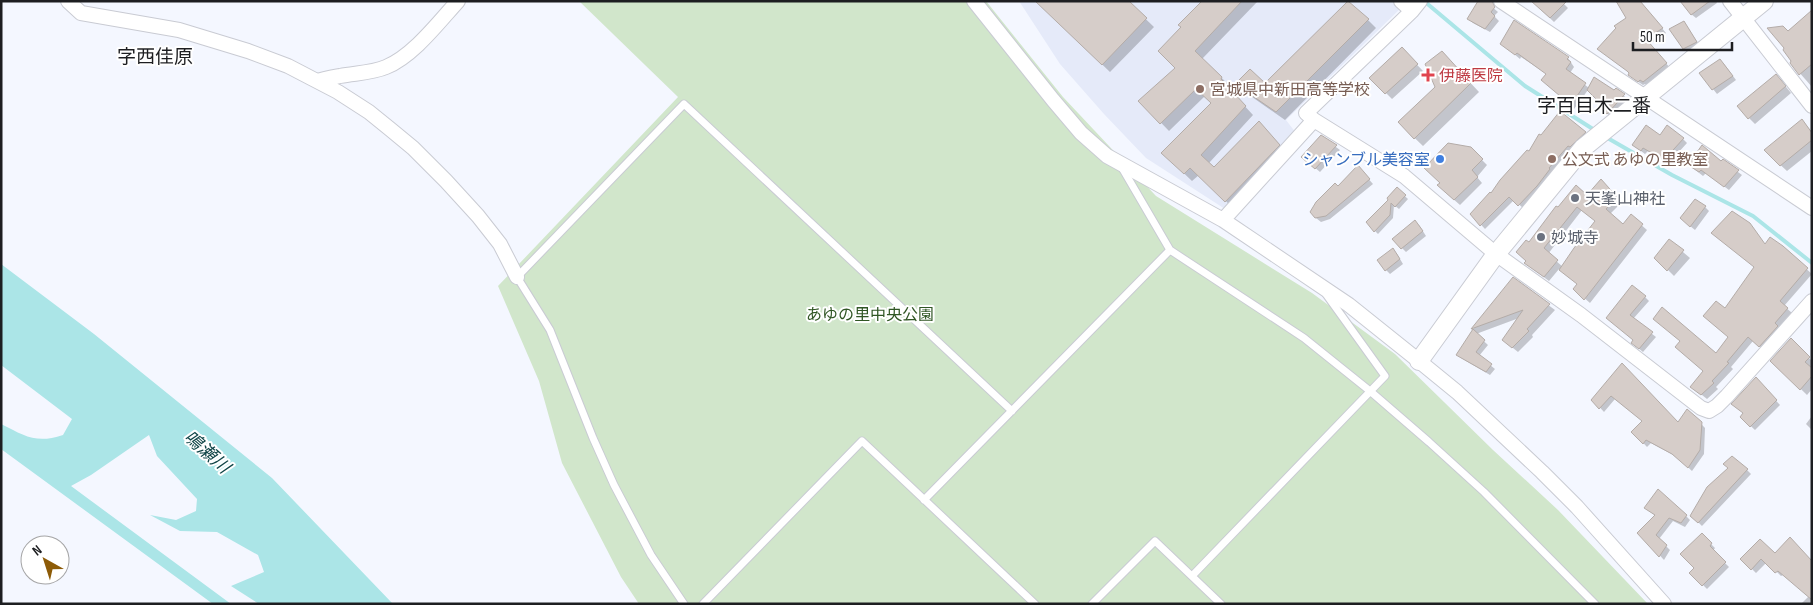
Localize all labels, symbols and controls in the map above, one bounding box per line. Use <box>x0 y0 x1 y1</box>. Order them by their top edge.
scale bar <box>1633 20 1732 52</box>
text: 50 m <box>1640 28 1665 47</box>
district label: 字西佳原 <box>117 46 193 69</box>
place label: 伊藤医院 <box>1439 67 1503 86</box>
marker: 伊藤医院 <box>1421 68 1435 82</box>
place label: 宮城県中新田高等学校 <box>1210 81 1370 100</box>
marker: 宮城県中新田高等学校 <box>1194 83 1206 95</box>
district label: 字百目木二番 <box>1537 95 1651 118</box>
place label: シャンブル美容室 <box>1302 151 1430 170</box>
place label: 公文式 あゆの里教室 <box>1562 151 1709 170</box>
marker: シャンブル美容室 <box>1434 153 1446 165</box>
marker: 公文式 あゆの里教室 <box>1546 153 1558 165</box>
place label: 天峯山神社 <box>1585 190 1665 209</box>
marker: 天峯山神社 <box>1569 192 1581 204</box>
place label: 妙城寺 <box>1551 229 1599 248</box>
marker: 妙城寺 <box>1535 231 1547 243</box>
park label: あゆの里中央公園 <box>806 306 934 325</box>
water label: 鳴瀬川 <box>179 427 235 479</box>
north arrow <box>20 535 70 585</box>
text: N <box>29 541 45 559</box>

